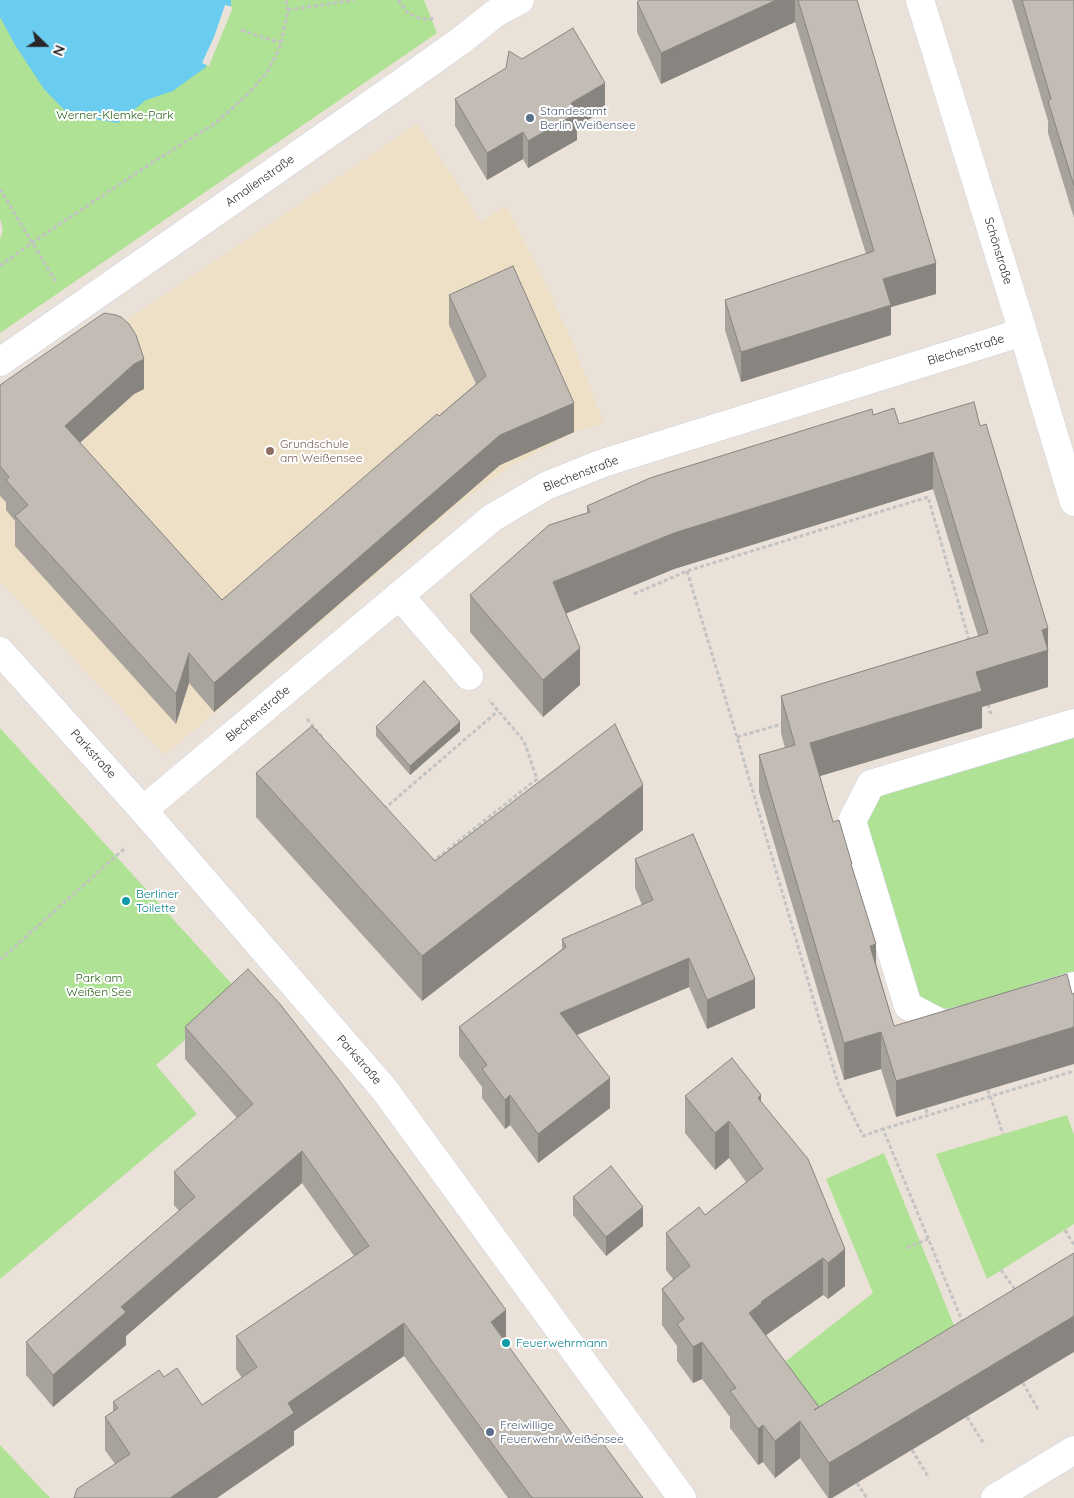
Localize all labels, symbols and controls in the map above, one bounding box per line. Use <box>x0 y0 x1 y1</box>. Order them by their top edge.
north arrow <box>20 20 70 70</box>
text: N <box>49 42 69 59</box>
place label: Standesamt Berlin Weißensee <box>540 104 636 132</box>
park label: Werner-Klemke-Park <box>56 108 174 122</box>
marker: Standesamt Berlin Weißensee <box>524 112 536 124</box>
street label: Amalienstraße <box>223 152 297 210</box>
street label: Schönstraße <box>981 216 1015 286</box>
street label: Blechenstraße <box>926 332 1006 368</box>
place label: Grundschule am Weißensee <box>280 437 362 465</box>
marker: Grundschule am Weißensee <box>264 445 276 457</box>
street label: Blechenstraße <box>541 453 621 495</box>
street label: Blechenstraße <box>223 683 293 745</box>
street label: Parkstraße <box>67 727 119 781</box>
place label: Berliner Toilette <box>136 887 179 915</box>
marker: Berliner Toilette <box>120 895 132 907</box>
park label: Park am Weißen See <box>66 971 132 999</box>
street label: Parkstraße <box>334 1032 384 1088</box>
place label: Feuerwehrmann <box>516 1336 608 1350</box>
marker: Feuerwehrmann <box>500 1337 512 1349</box>
place label: Freiwillige Feuerwehr Weißensee <box>500 1418 624 1446</box>
marker: Freiwillige Feuerwehr Weißensee <box>484 1426 496 1438</box>

